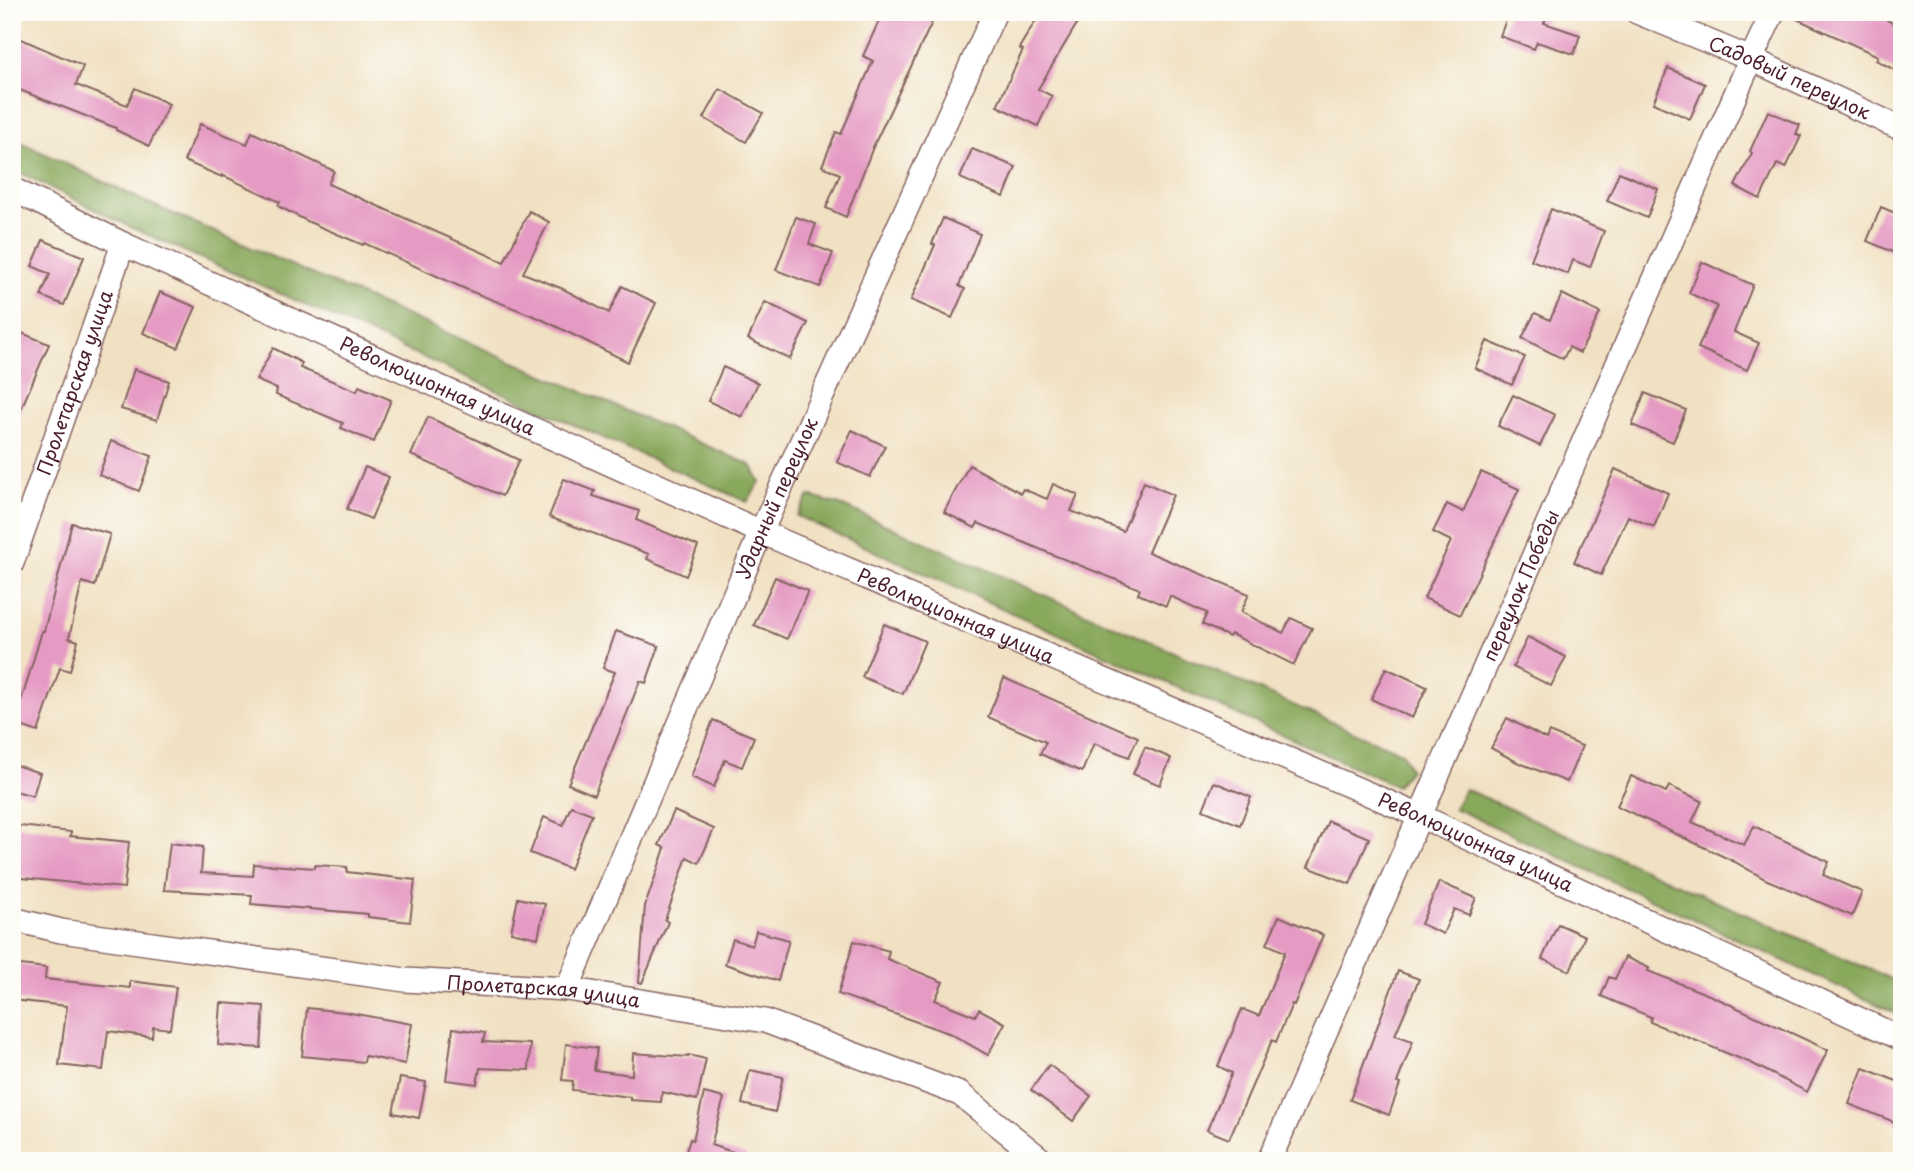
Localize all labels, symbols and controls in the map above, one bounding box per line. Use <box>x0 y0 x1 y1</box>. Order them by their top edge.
street label: Садовый переулок <box>1705 28 1876 126</box>
street label: Пролетарская улица <box>29 286 119 479</box>
street label: Революционная улица <box>336 329 540 441</box>
street label: Ударный переулок <box>728 412 824 582</box>
street label: переулок Победы <box>1474 505 1565 665</box>
street label: Революционная улица <box>853 560 1059 670</box>
street label: Революционная улица <box>1374 785 1578 898</box>
street label: Пролетарская улица <box>446 967 642 1014</box>

